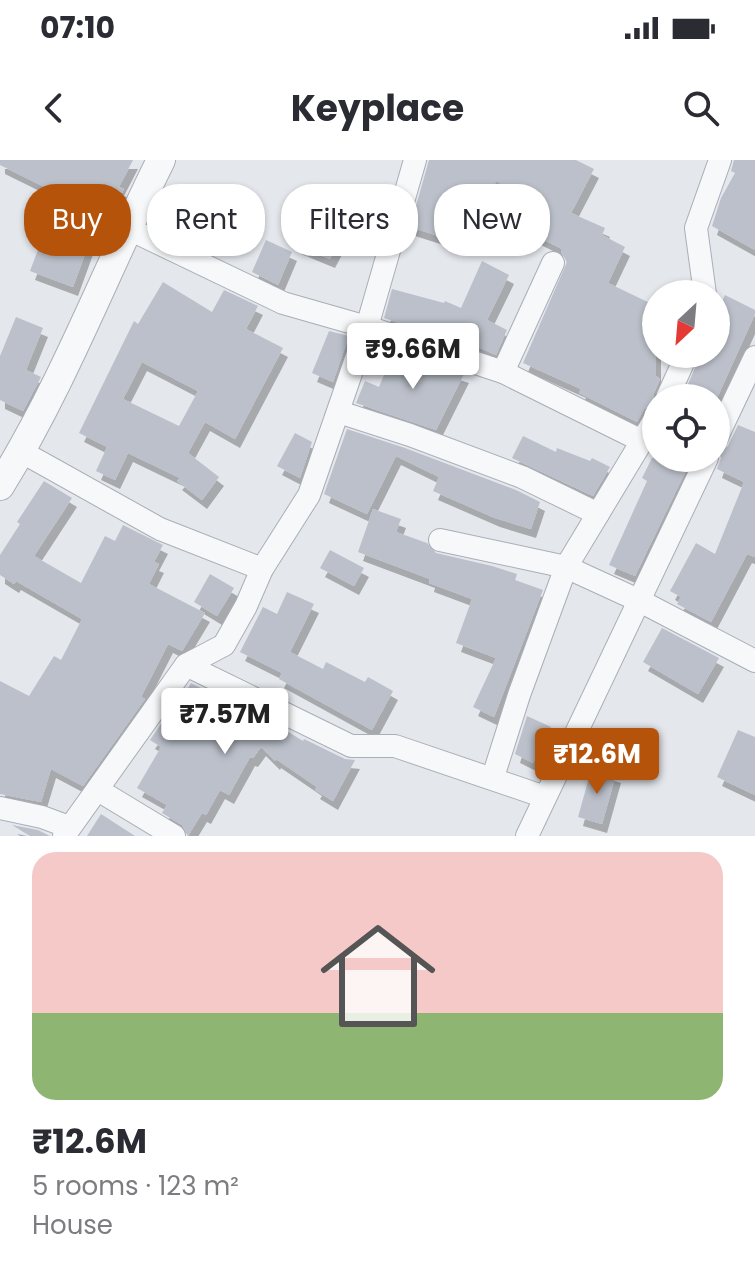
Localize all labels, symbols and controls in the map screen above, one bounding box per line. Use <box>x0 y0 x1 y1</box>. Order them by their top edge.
text: 07:10 <box>40 6 115 49</box>
text: Keyplace <box>291 83 464 134</box>
icon: back <box>32 86 76 130</box>
icon: search <box>679 86 723 130</box>
chip: Buy <box>24 184 131 256</box>
chip: Rent <box>147 184 265 256</box>
chip: Filters <box>281 184 418 256</box>
chip: New <box>434 184 550 256</box>
north arrow <box>642 280 730 368</box>
map controls <box>642 280 730 472</box>
pin: ₹9.66M <box>348 323 478 391</box>
text: ₹9.66M <box>365 331 461 367</box>
button: locate <box>642 384 730 472</box>
pin: ₹7.57M <box>160 688 290 756</box>
text: ₹7.57M <box>179 696 271 732</box>
pin: ₹12.6M <box>532 728 662 796</box>
text: ₹12.6M <box>553 736 641 772</box>
icon: home <box>306 904 450 1048</box>
text: ₹12.6M <box>32 1117 147 1165</box>
text: 5 rooms · 123 m² <box>32 1168 239 1204</box>
text: House <box>32 1207 113 1243</box>

